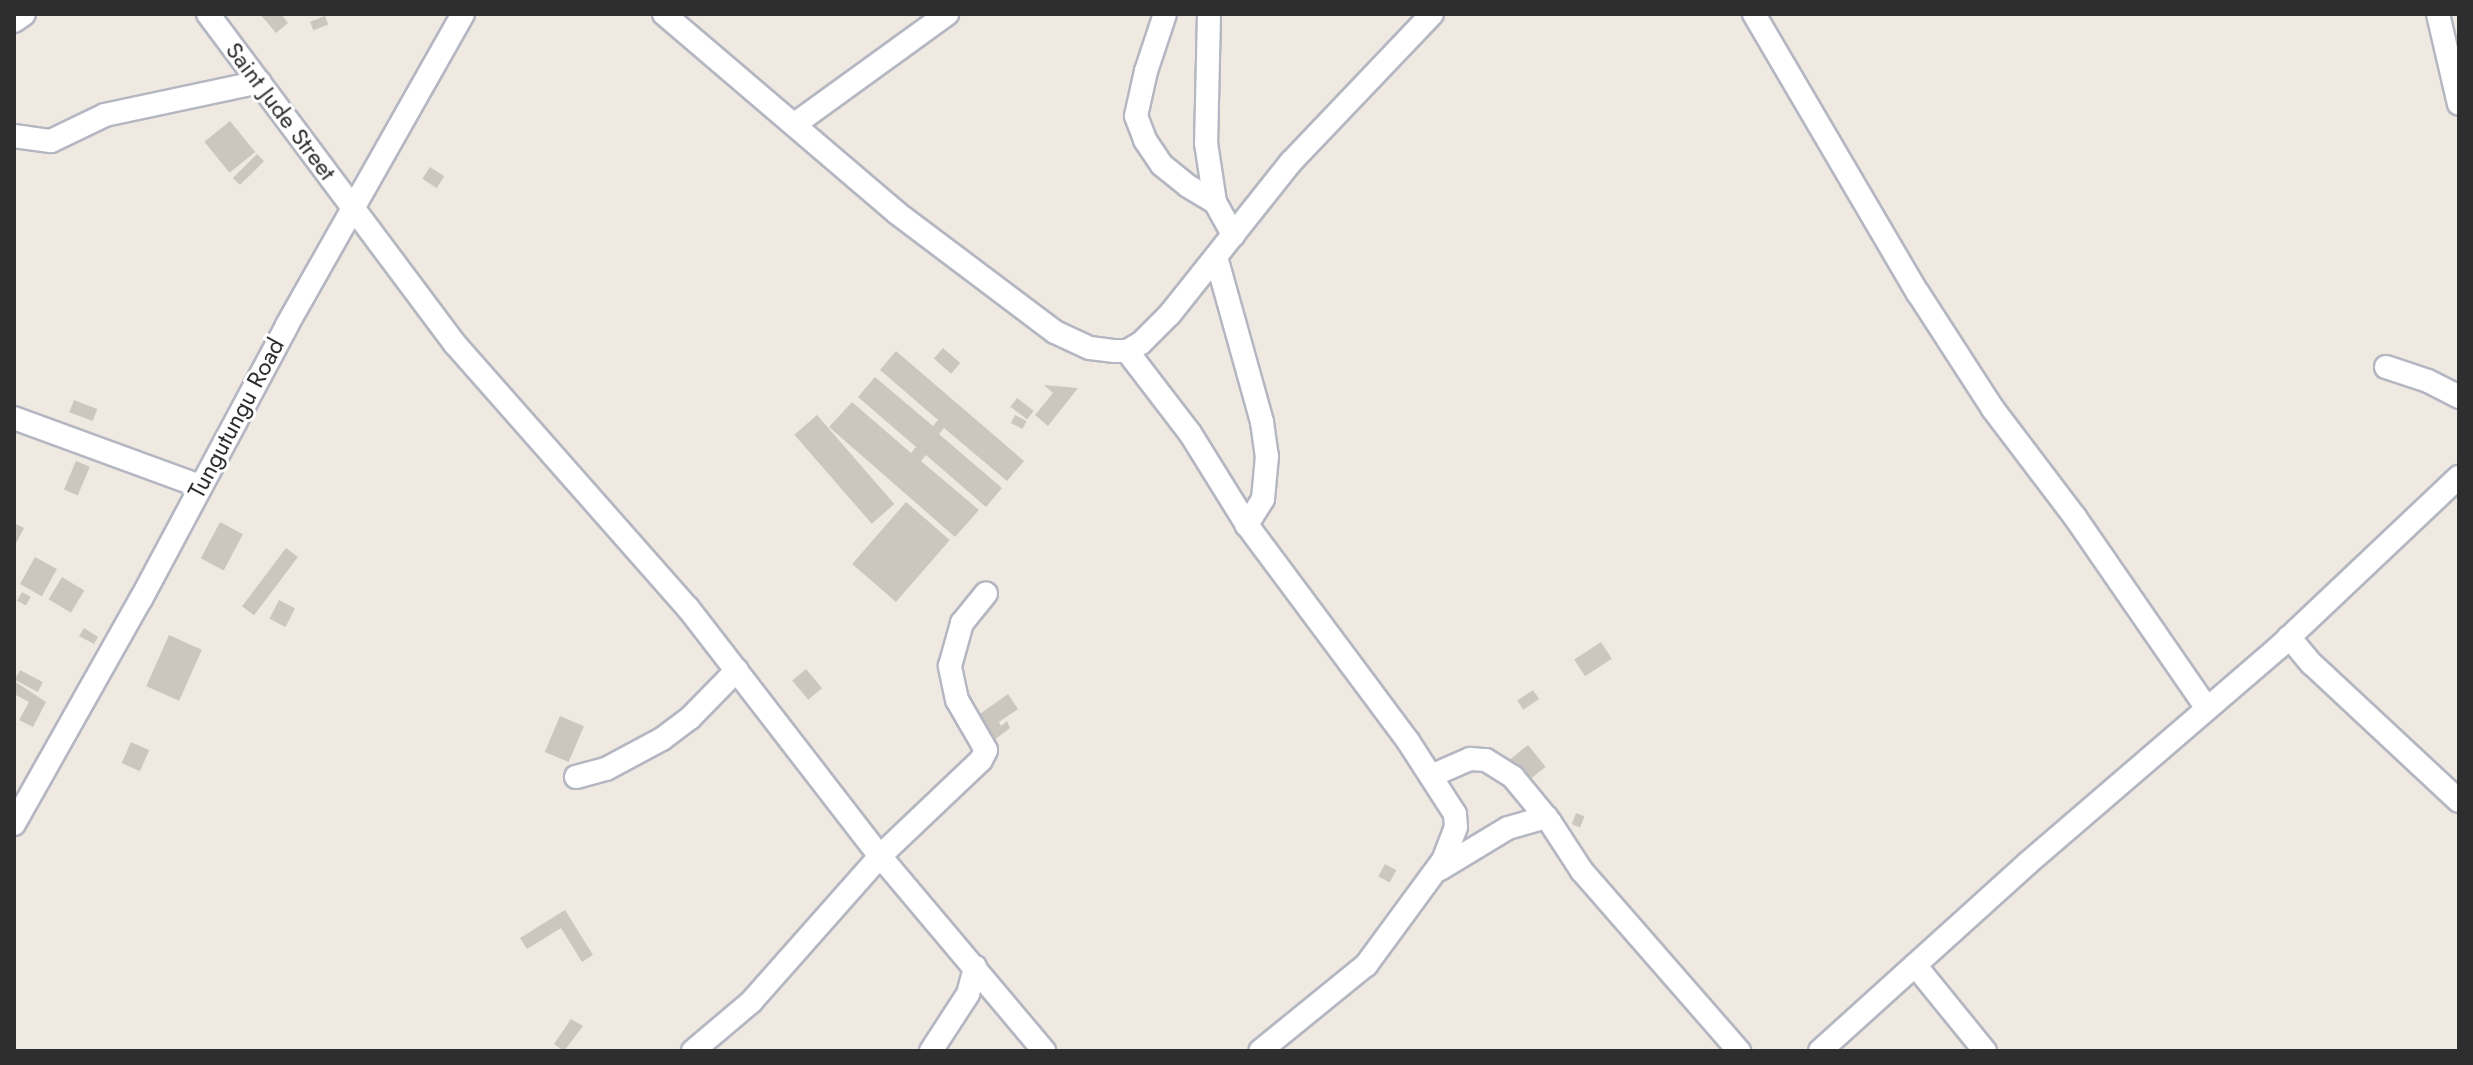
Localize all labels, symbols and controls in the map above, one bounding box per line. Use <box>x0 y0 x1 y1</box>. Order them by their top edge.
street label: Saint Jude Street <box>220 36 342 186</box>
street label: Tungutungu Road <box>182 333 290 503</box>

